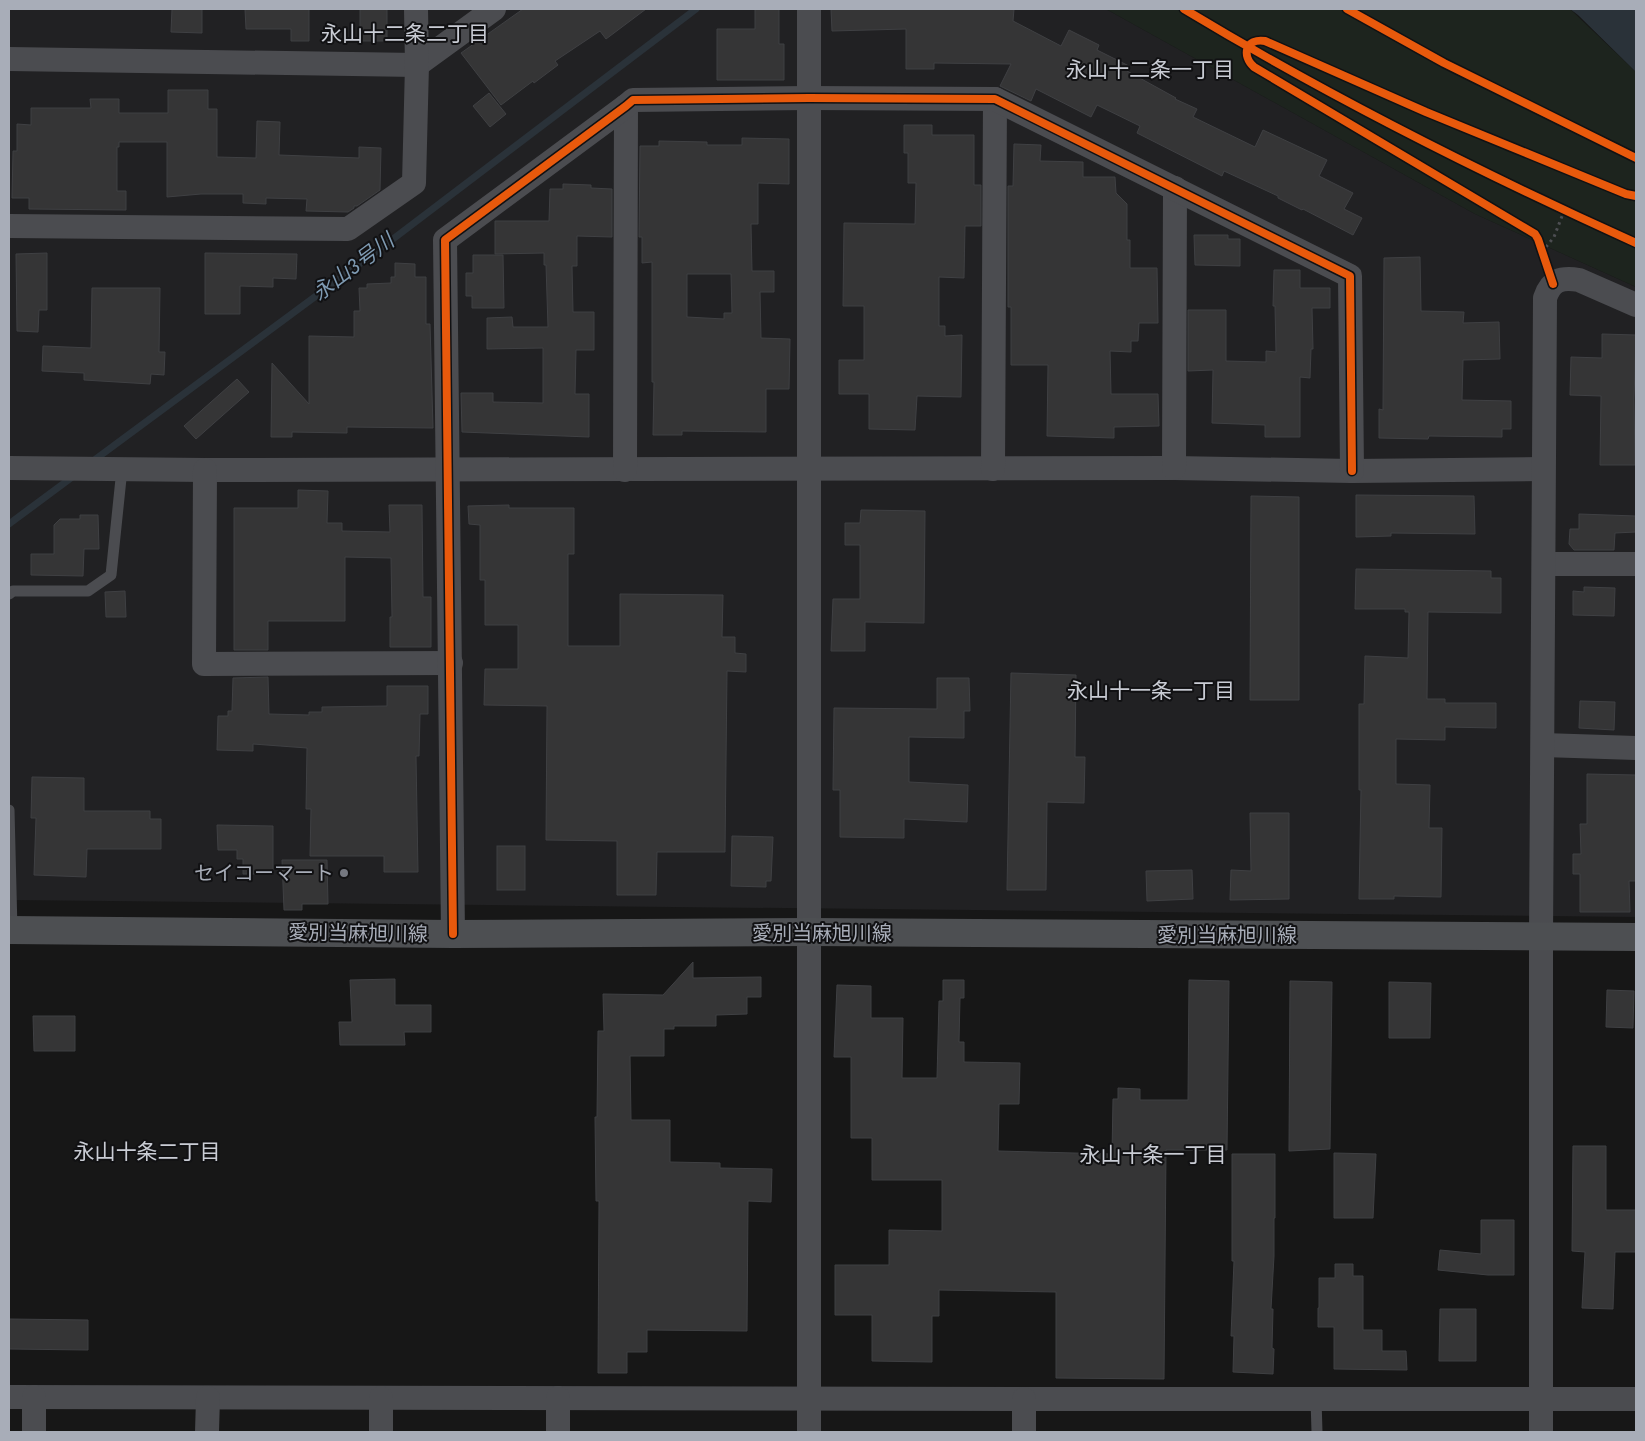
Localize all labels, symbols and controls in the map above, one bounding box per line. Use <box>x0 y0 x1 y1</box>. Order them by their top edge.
district label: 永山十二条二丁目 <box>321 19 489 49</box>
district label: 永山十二条一丁目 <box>1066 55 1234 85</box>
water label: 永山３号川 <box>306 225 402 308</box>
district label: 永山十一条一丁目 <box>1067 676 1235 706</box>
place label: セイコーマート <box>194 859 334 888</box>
marker: セイコーマート <box>338 867 350 879</box>
street label: 愛別当麻旭川線 <box>288 918 428 949</box>
street label: 愛別当麻旭川線 <box>752 919 892 948</box>
street label: 愛別当麻旭川線 <box>1157 921 1297 950</box>
district label: 永山十条二丁目 <box>74 1137 221 1167</box>
district label: 永山十条一丁目 <box>1080 1140 1227 1170</box>

